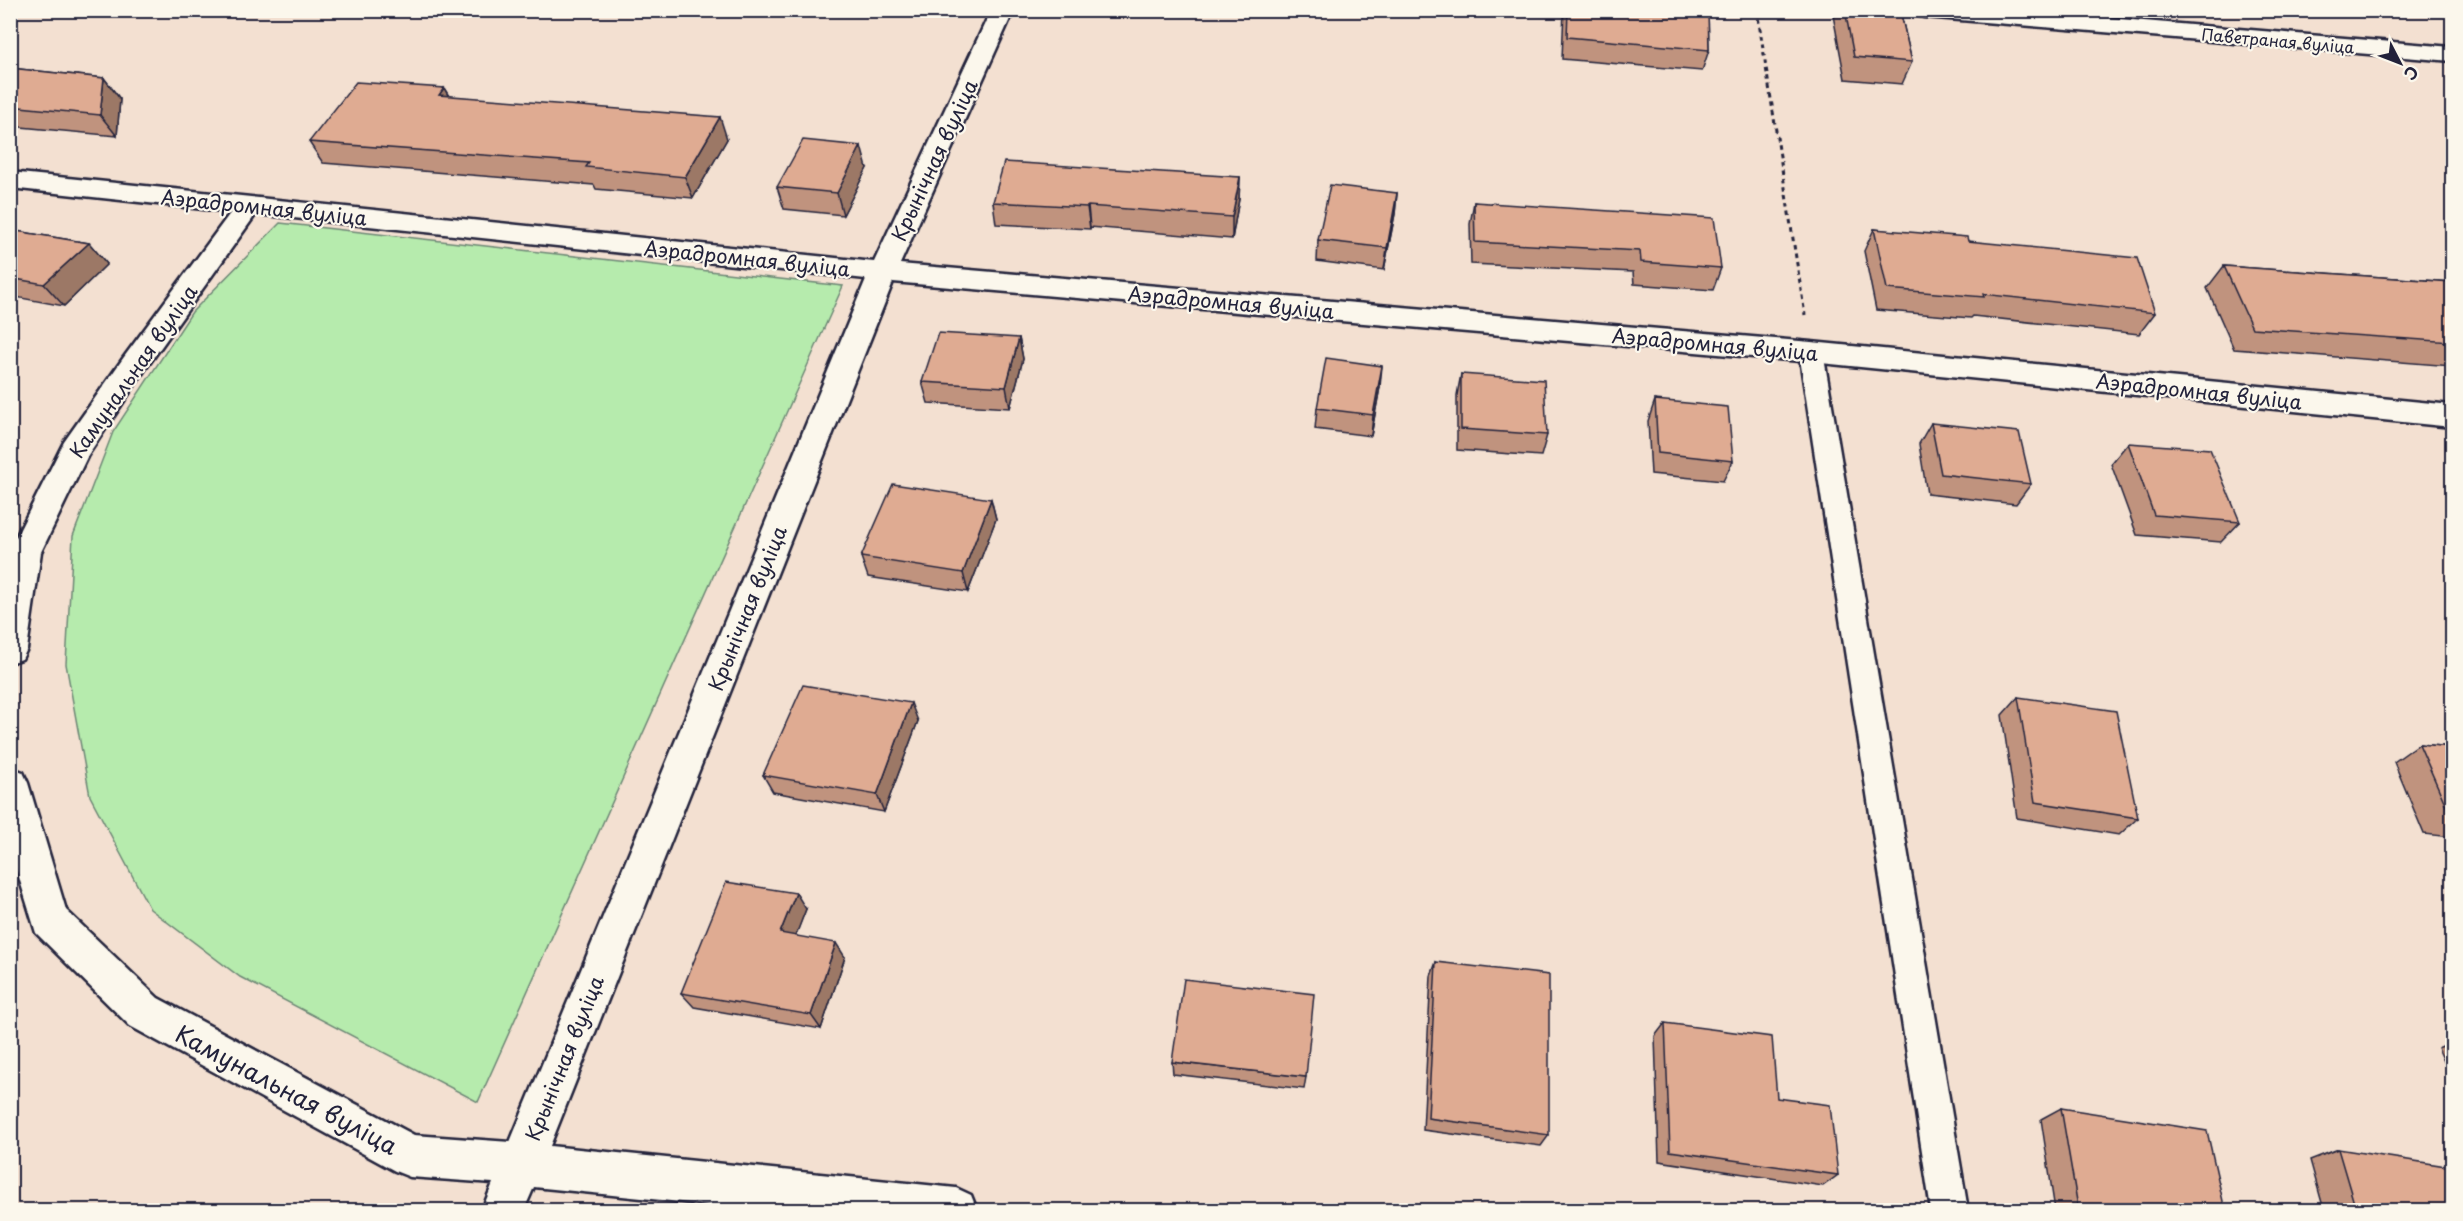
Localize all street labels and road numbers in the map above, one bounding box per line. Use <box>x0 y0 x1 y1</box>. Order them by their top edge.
street label: Паветраная вуліца <box>2200 21 2356 59</box>
street label: Крынічная вуліца <box>883 73 985 246</box>
street label: Аэрадромная вуліца <box>159 181 369 233</box>
street label: Аэрадромная вуліца <box>642 232 852 284</box>
street label: Камунальная вуліца <box>62 277 205 464</box>
street label: Аэрадромная вуліца <box>1127 278 1336 326</box>
street label: Аэрадромная вуліца <box>1611 320 1820 368</box>
street label: Аэрадромная вуліца <box>2094 365 2304 417</box>
street label: Крынічная вуліца <box>700 520 794 695</box>
street label: Крынічная вуліца <box>517 970 611 1145</box>
street label: Камунальная вуліца <box>169 1015 405 1163</box>

